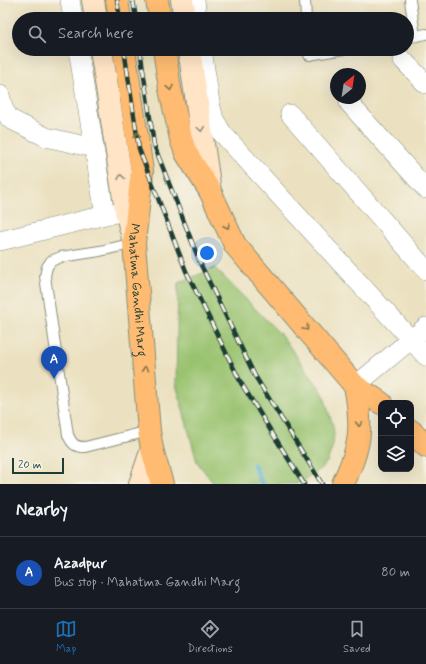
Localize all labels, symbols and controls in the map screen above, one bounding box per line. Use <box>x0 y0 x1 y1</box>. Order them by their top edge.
search box <box>12 12 414 56</box>
icon: search <box>26 23 48 45</box>
text: Search here <box>58 24 134 44</box>
north arrow <box>330 68 366 104</box>
one-way arrow <box>165 84 174 91</box>
one-way arrow <box>196 126 205 132</box>
one-way arrow <box>133 132 142 138</box>
one-way arrow <box>117 174 125 180</box>
one-way arrow <box>222 222 230 230</box>
street label: Mahatma Gandhi Marg <box>124 223 150 358</box>
your location <box>197 243 217 263</box>
one-way arrow <box>302 324 309 331</box>
pin: A <box>41 346 67 379</box>
one-way arrow <box>140 366 149 372</box>
map controls <box>378 400 414 472</box>
button: locate <box>378 400 414 436</box>
one-way arrow <box>355 421 363 427</box>
button: layers <box>378 436 414 472</box>
scale bar <box>12 456 64 475</box>
text: 20 m <box>18 458 41 472</box>
text: Nearby <box>16 499 68 521</box>
text: Azadpur <box>54 554 107 574</box>
text: A <box>25 564 33 581</box>
text: 80 m <box>381 564 410 581</box>
text: Bus stop · Mahatma Gandhi Marg <box>54 574 240 591</box>
tab: Map <box>55 618 77 656</box>
tab: Directions <box>187 618 233 656</box>
tab: Saved <box>343 618 371 656</box>

